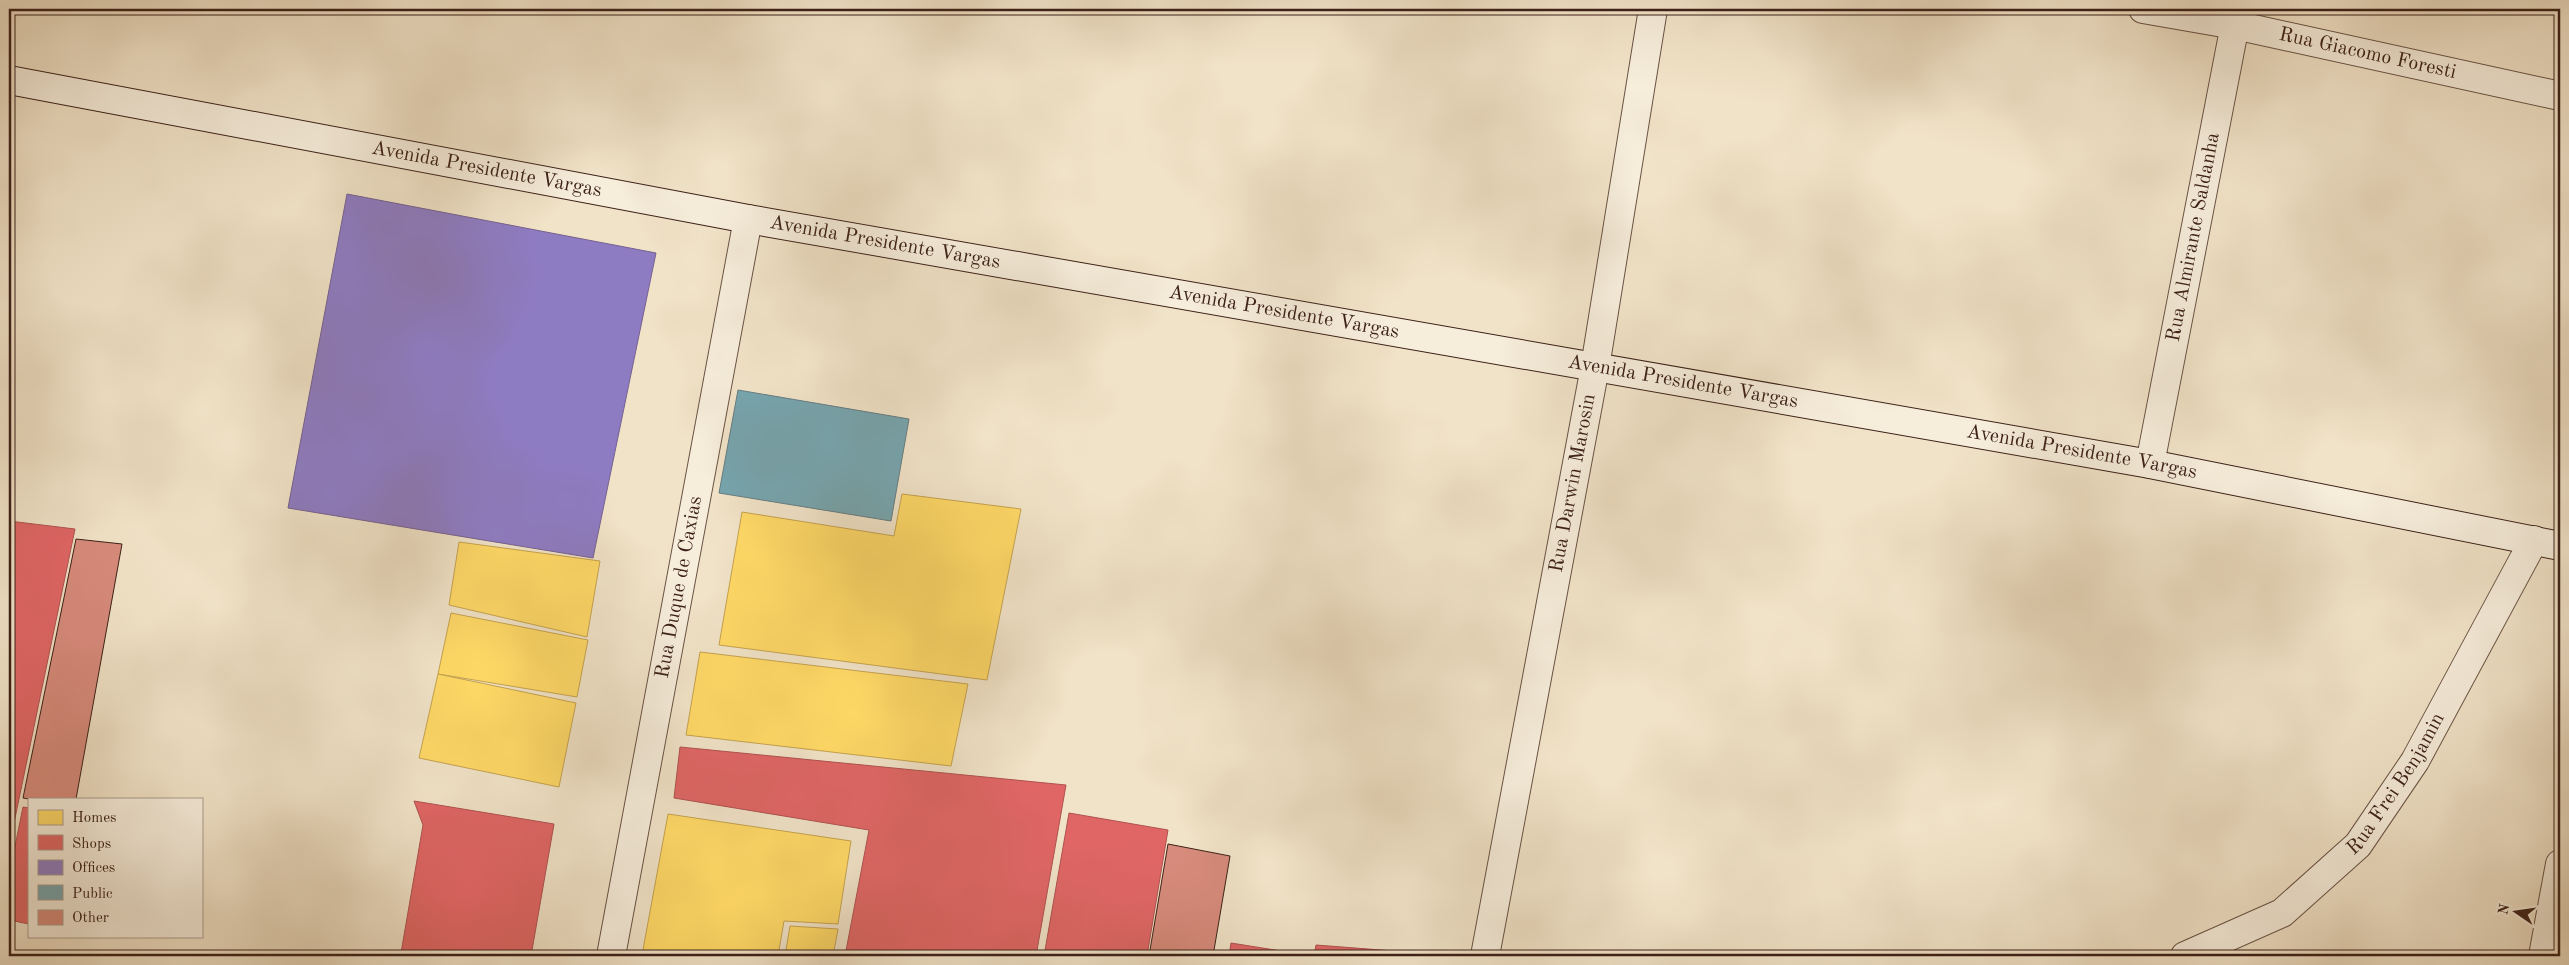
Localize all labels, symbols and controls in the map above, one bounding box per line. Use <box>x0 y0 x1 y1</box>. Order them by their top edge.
street label: Rua Giacomo Foresti <box>2277 25 2458 83</box>
street label: Rua Almirante Saldanha <box>2164 131 2224 344</box>
street label: Avenida Presidente Vargas <box>370 138 603 201</box>
street label: Avenida Presidente Vargas <box>768 213 1002 273</box>
street label: Avenida Presidente Vargas <box>1167 283 1401 343</box>
street label: Avenida Presidente Vargas <box>1566 352 1800 412</box>
street label: Rua Darwin Marosin <box>1547 392 1600 574</box>
street label: Avenida Presidente Vargas <box>1965 422 2199 483</box>
street label: Rua Duque de Caxias <box>653 494 706 680</box>
street label: Rua Frei Benjamin <box>2344 710 2449 859</box>
legend <box>28 798 202 938</box>
text: Homes <box>72 811 117 826</box>
text: Shops <box>72 837 111 852</box>
text: Offices <box>72 861 115 876</box>
text: Public <box>72 887 113 902</box>
north arrow <box>2492 888 2542 938</box>
text: N <box>2496 902 2512 916</box>
text: Other <box>72 911 109 926</box>

